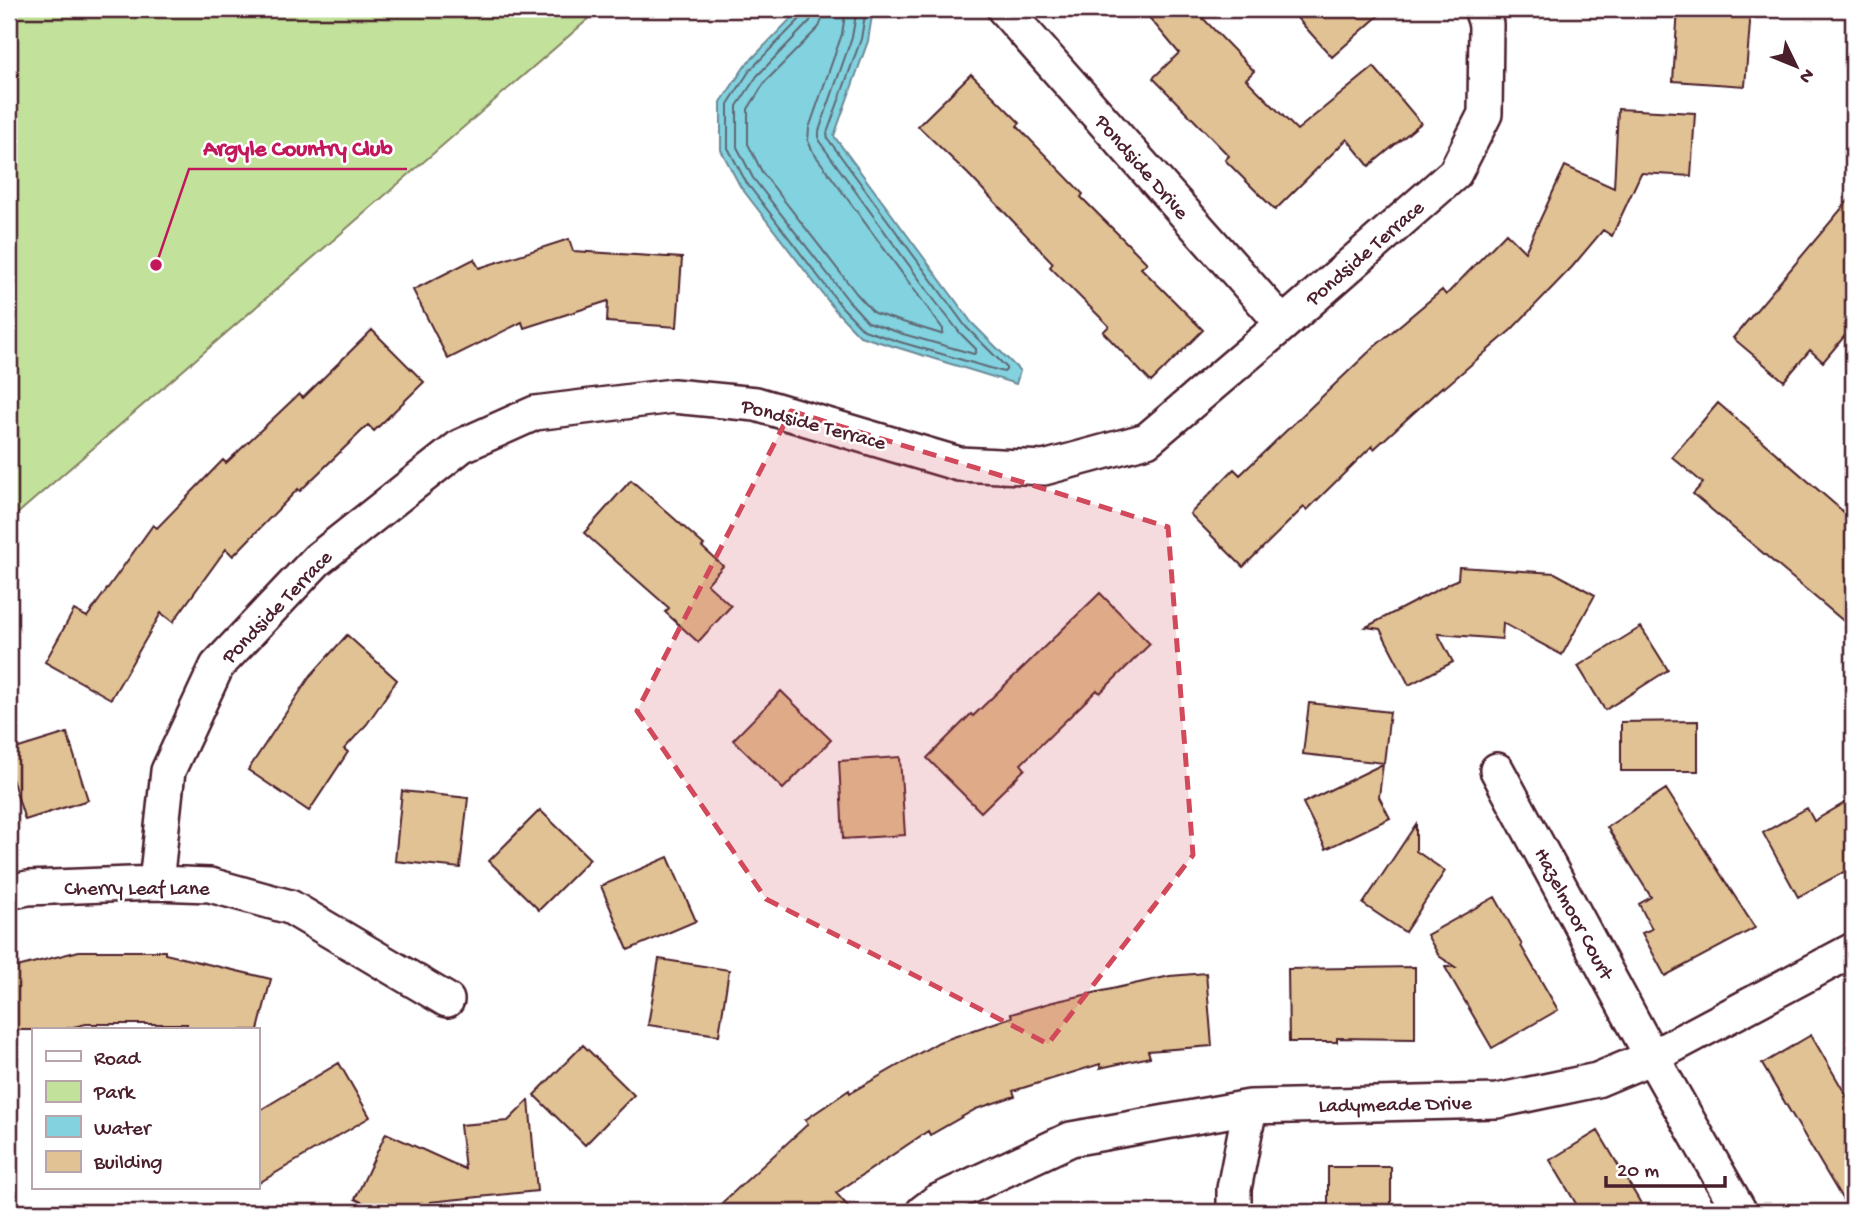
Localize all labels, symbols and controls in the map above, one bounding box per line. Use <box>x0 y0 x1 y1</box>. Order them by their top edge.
north arrow <box>1760 32 1830 102</box>
text: N <box>1793 63 1819 88</box>
street label: Pondside Drive <box>1087 110 1194 227</box>
callout: Argyle Country Club <box>189 125 407 169</box>
text: Argyle Country Club <box>202 137 394 164</box>
street label: Pondside Terrace <box>1301 196 1431 313</box>
street label: Pondside Terrace <box>737 395 889 458</box>
street label: Pondside Terrace <box>217 545 340 671</box>
street label: Hazelmoor Court <box>1527 844 1618 987</box>
street label: Cherry Leaf Lane <box>64 878 211 903</box>
legend <box>32 1028 259 1190</box>
text: Road <box>94 1048 142 1073</box>
text: Park <box>93 1082 137 1107</box>
street label: Ladymeade Drive <box>1318 1093 1473 1120</box>
text: Water <box>94 1118 152 1143</box>
scale bar <box>1606 1144 1726 1188</box>
text: Building <box>93 1152 163 1177</box>
text: 20 m <box>1617 1160 1659 1185</box>

